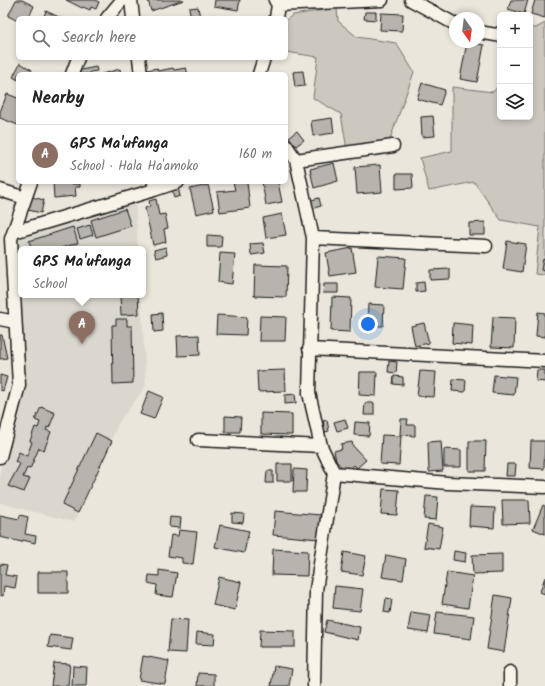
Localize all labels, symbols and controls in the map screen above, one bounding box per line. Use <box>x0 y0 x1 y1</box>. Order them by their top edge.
north arrow <box>449 12 485 48</box>
map controls <box>497 12 533 120</box>
button: + <box>497 12 533 48</box>
search box <box>16 16 288 60</box>
text: Search here <box>62 26 136 50</box>
icon: search <box>30 27 52 49</box>
button: − <box>497 48 533 84</box>
button: layers <box>497 84 533 120</box>
text: Nearby <box>32 85 84 112</box>
text: GPS Ma'ufanga <box>70 132 168 156</box>
text: A <box>41 144 49 165</box>
text: 160 m <box>239 144 272 165</box>
text: School · Hala Ha'amoko <box>70 156 198 177</box>
popup <box>18 246 146 298</box>
text: GPS Ma'ufanga <box>33 250 131 274</box>
text: School <box>33 274 68 295</box>
pin: A <box>69 311 95 344</box>
your location <box>358 314 378 334</box>

